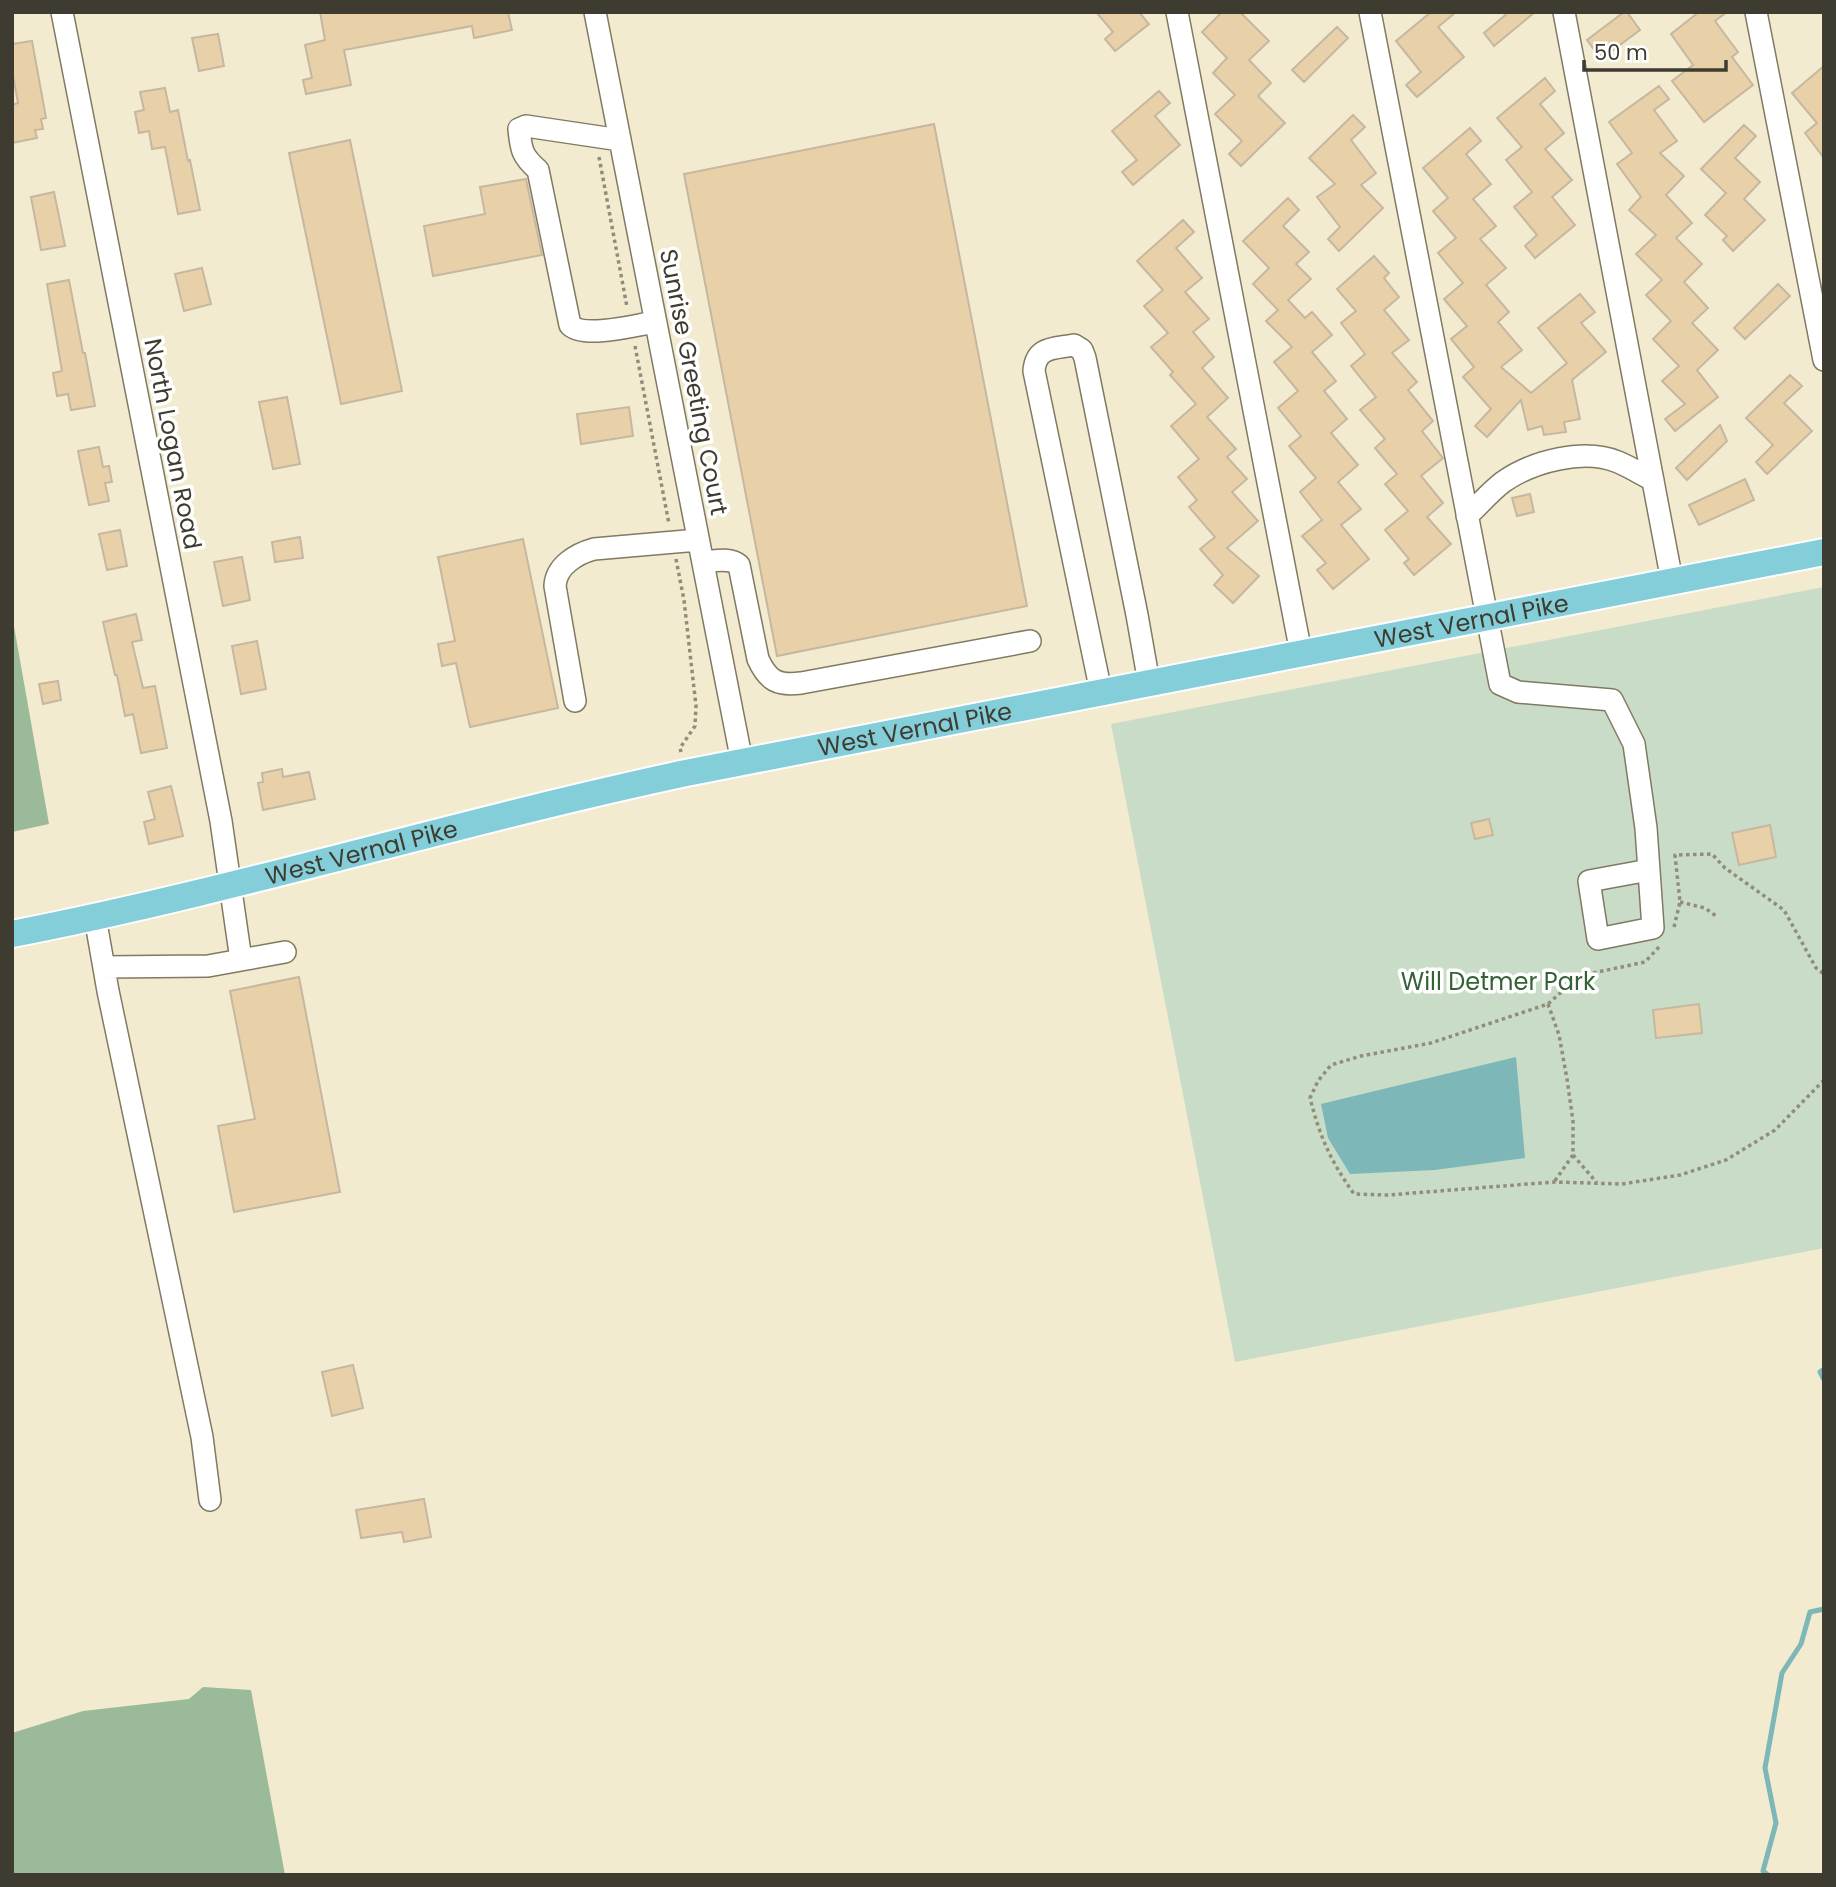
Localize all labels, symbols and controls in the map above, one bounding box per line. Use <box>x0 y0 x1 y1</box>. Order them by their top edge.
scale bar <box>1584 28 1726 72</box>
text: 50 m <box>1594 38 1648 67</box>
street label: Sunrise Greeting Court <box>652 246 736 518</box>
street label: North Logan Road <box>136 336 210 552</box>
street label: West Vernal Pike <box>1371 586 1571 655</box>
street label: West Vernal Pike <box>815 694 1015 764</box>
street label: West Vernal Pike <box>262 811 461 892</box>
park label: Will Detmer Park <box>1401 965 1596 998</box>

